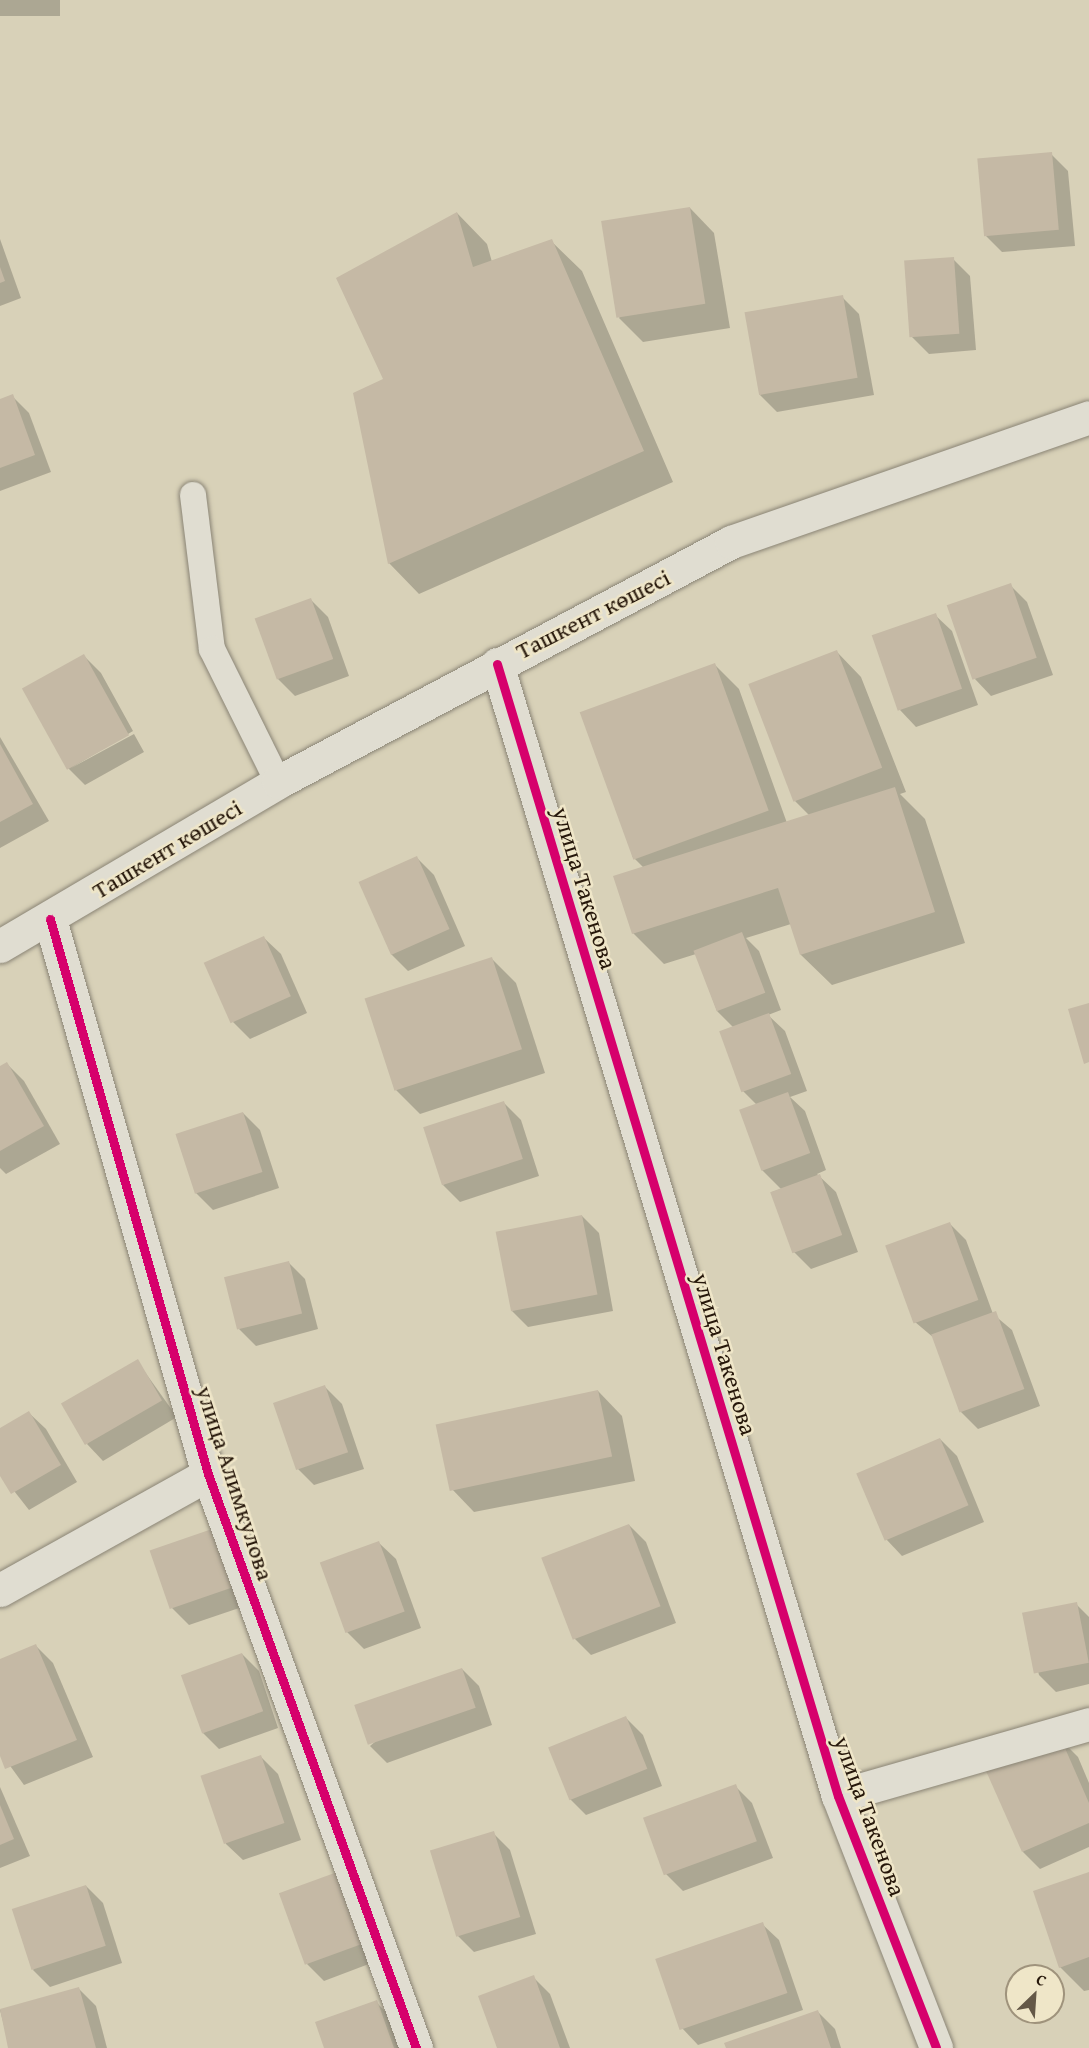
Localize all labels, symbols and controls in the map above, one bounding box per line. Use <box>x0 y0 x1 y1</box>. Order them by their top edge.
street label: Ташкент көшесі <box>511 563 675 665</box>
street label: Ташкент көшесі <box>87 793 247 905</box>
street label: улица Такенова <box>547 803 623 973</box>
street label: улица Такенова <box>687 1269 763 1439</box>
street label: улица Алимкулова <box>190 1382 280 1584</box>
street label: улица Такенова <box>828 1732 912 1900</box>
north arrow <box>1005 1964 1065 2024</box>
text: С <box>1033 1967 1051 1992</box>

